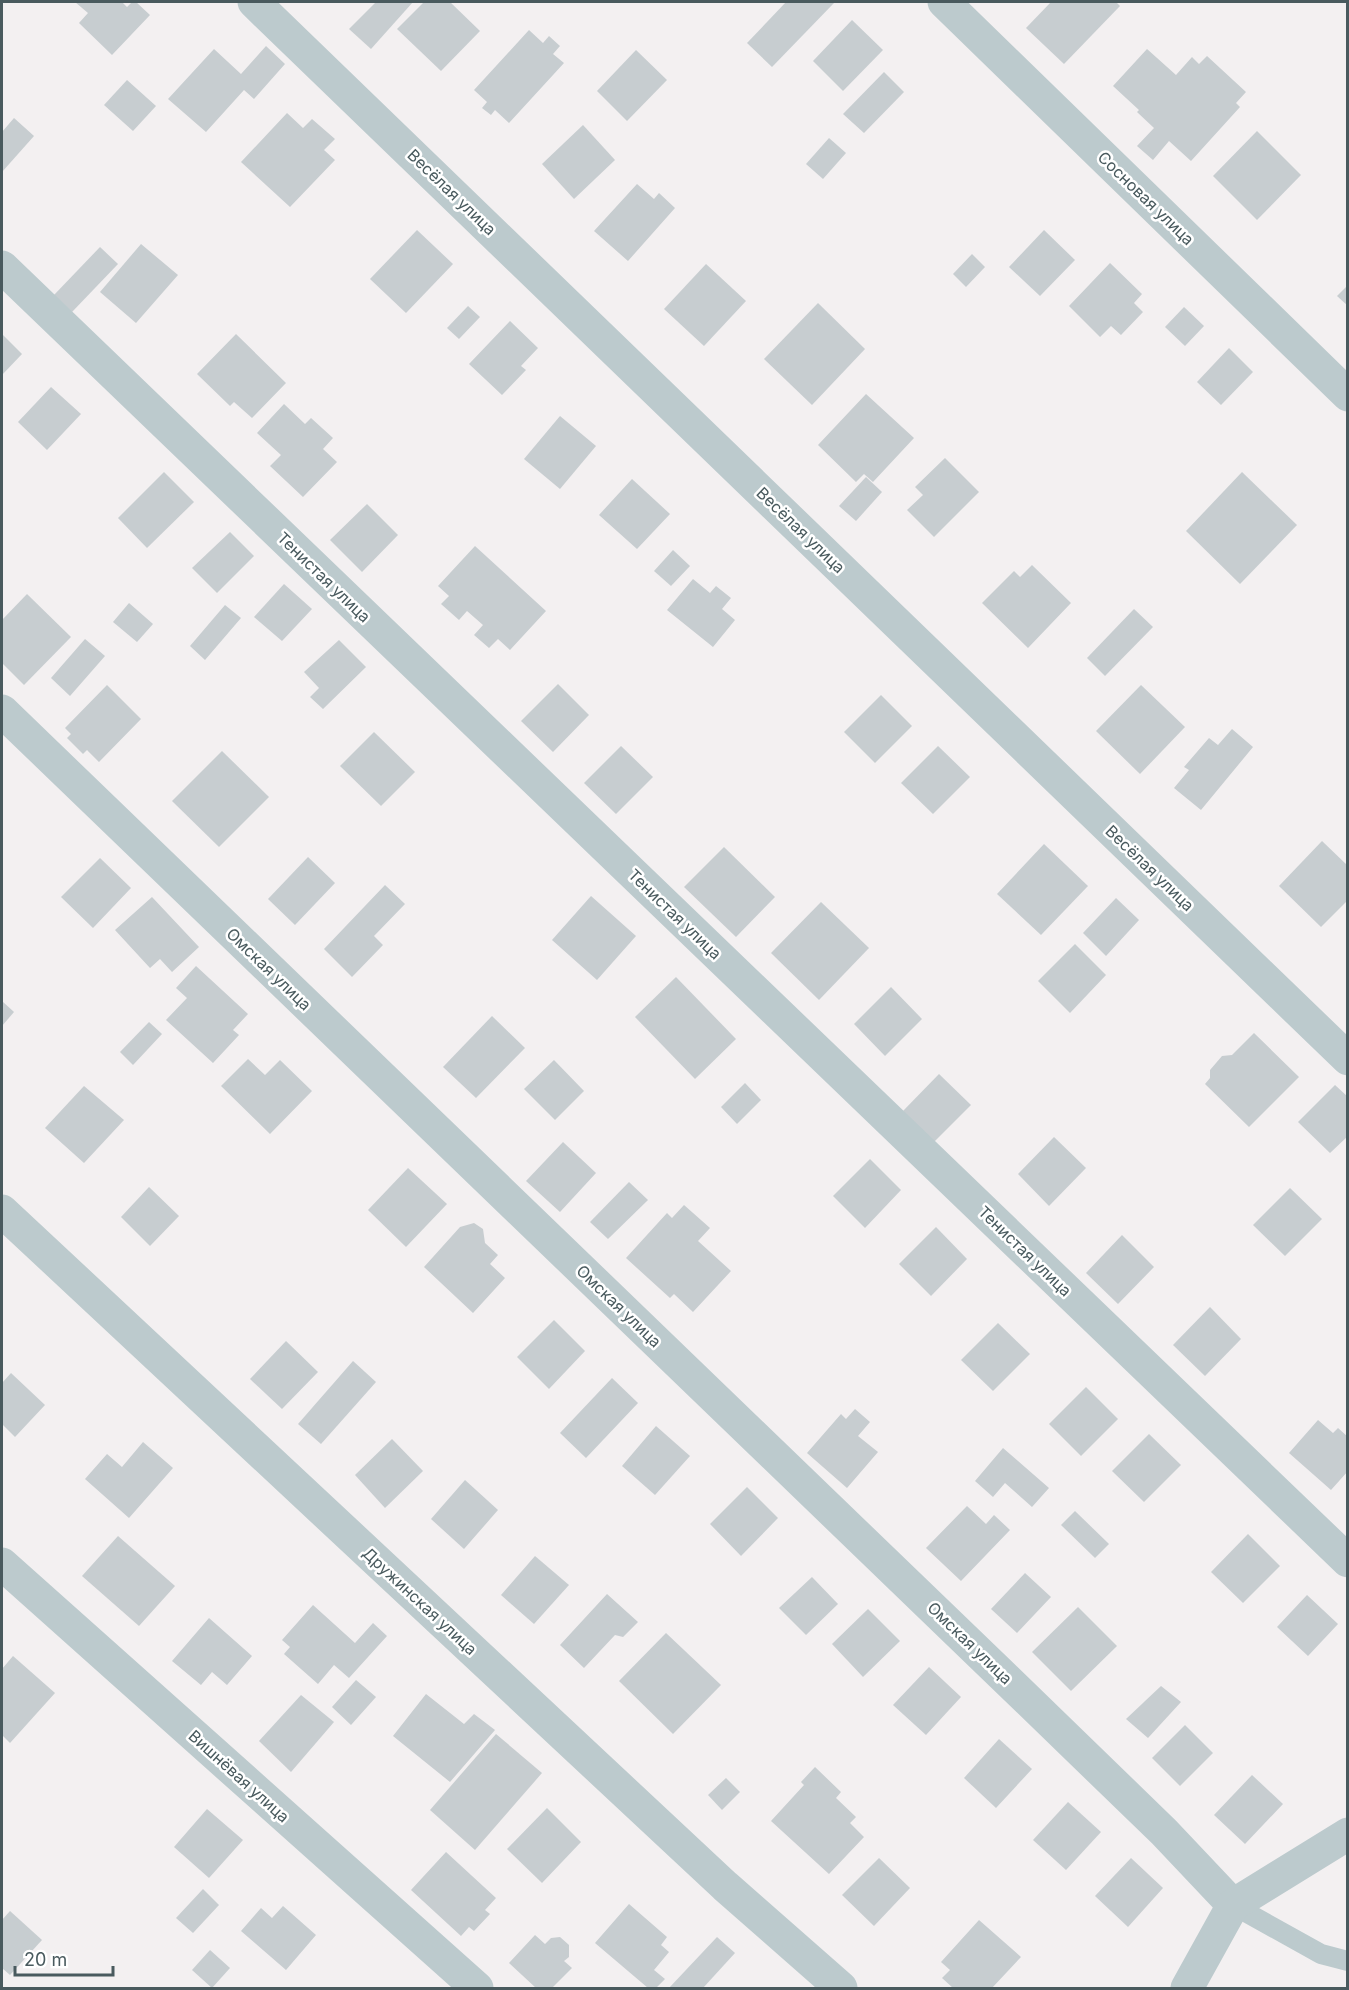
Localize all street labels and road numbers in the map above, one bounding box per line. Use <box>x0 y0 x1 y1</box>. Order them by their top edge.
street label: Весёлая улица <box>404 145 500 239</box>
street label: Сосновая улица <box>1094 147 1198 249</box>
street label: Весёлая улица <box>753 483 849 577</box>
street label: Тенистая улица <box>273 528 375 626</box>
street label: Весёлая улица <box>1102 821 1198 915</box>
street label: Тенистая улица <box>624 865 726 963</box>
street label: Омская улица <box>222 924 316 1014</box>
street label: Тенистая улица <box>974 1202 1076 1300</box>
street label: Омская улица <box>572 1261 666 1351</box>
street label: Дружинская улица <box>359 1543 481 1659</box>
street label: Омская улица <box>923 1598 1017 1688</box>
street label: Вишнёвая улица <box>184 1725 294 1827</box>

